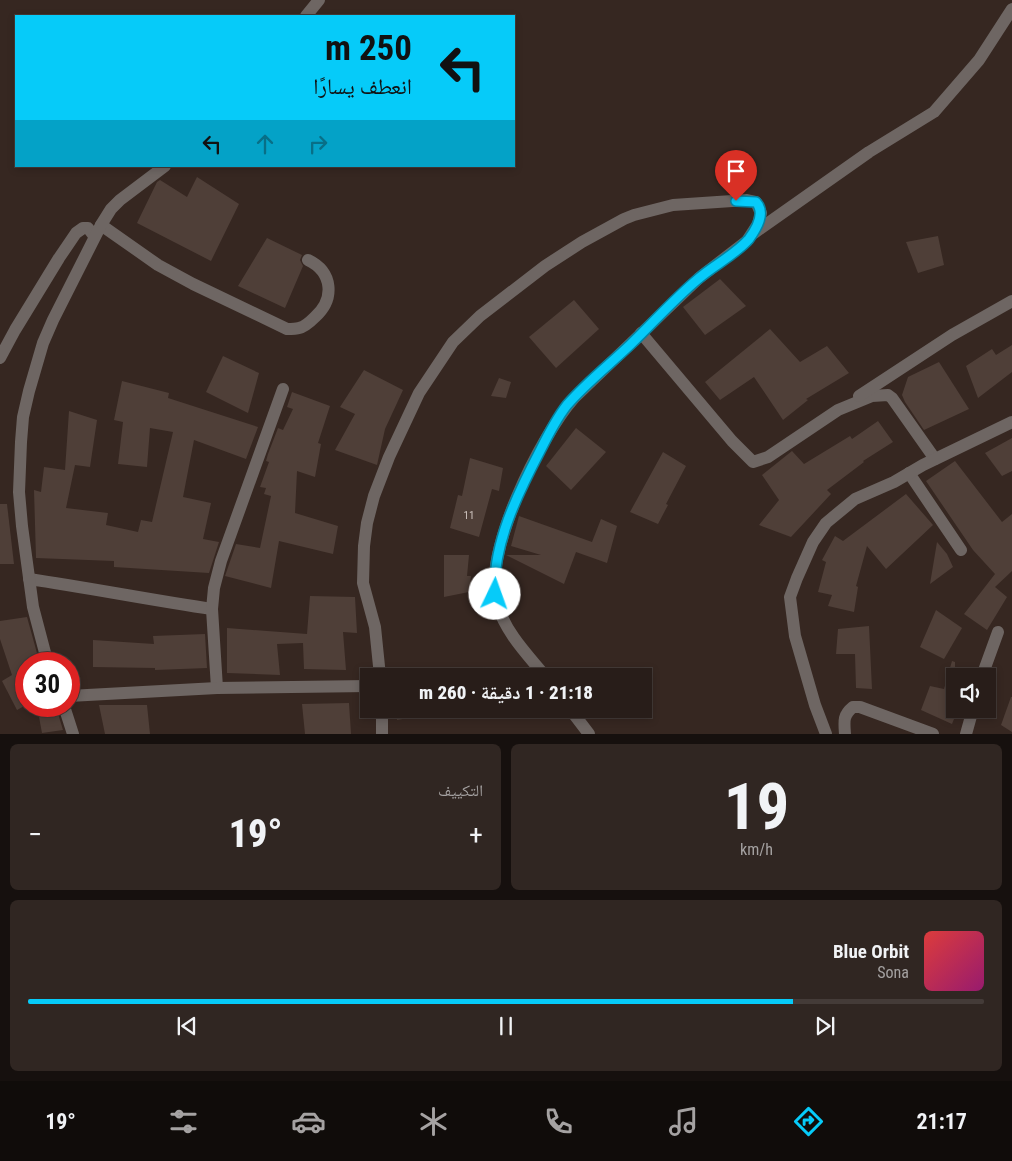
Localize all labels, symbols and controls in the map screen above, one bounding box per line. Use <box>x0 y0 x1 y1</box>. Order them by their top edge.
text: 250 m <box>325 28 412 69</box>
icon: left <box>430 35 495 100</box>
text: انعطف يسارًا <box>313 74 412 99</box>
icon: left <box>198 130 226 158</box>
icon: ahead <box>251 130 279 158</box>
icon: right <box>304 130 332 158</box>
pin <box>715 150 757 201</box>
icon: arrive <box>722 157 750 185</box>
house number: 11 <box>464 509 474 522</box>
position arrow <box>468 567 520 619</box>
speed limit sign: 30 <box>15 652 80 717</box>
map controls <box>946 668 996 718</box>
button: sound <box>946 668 996 718</box>
text: 21:18 · 1 دقيقة · 260 m <box>419 681 593 704</box>
text: 19 <box>724 769 789 845</box>
text: التكييف <box>438 781 483 800</box>
text: 19° <box>229 812 282 856</box>
text: − <box>28 818 42 851</box>
text: + <box>469 818 483 851</box>
text: km/h <box>740 840 773 859</box>
text: Blue Orbit <box>833 940 909 963</box>
text: Sona <box>877 963 909 982</box>
icon: previous <box>173 1012 201 1040</box>
icon: pause <box>492 1012 520 1040</box>
icon: next <box>811 1012 839 1040</box>
icon: filters <box>166 1104 201 1139</box>
icon: car <box>291 1104 326 1139</box>
icon: climate <box>416 1104 451 1139</box>
icon: phone <box>541 1104 576 1139</box>
icon: music <box>666 1104 701 1139</box>
icon: directions <box>791 1104 826 1139</box>
text: 19° <box>45 1109 76 1134</box>
text: 21:17 <box>916 1109 967 1134</box>

